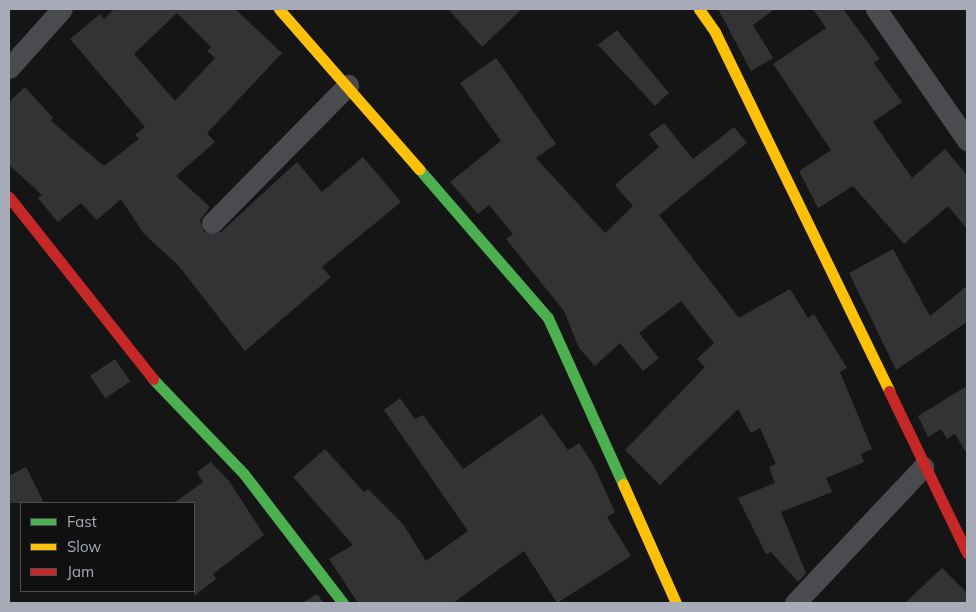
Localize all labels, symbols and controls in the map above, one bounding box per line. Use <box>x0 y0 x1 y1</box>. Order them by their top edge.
legend <box>20 502 195 592</box>
text: Fast <box>67 512 97 531</box>
text: Slow <box>67 537 101 556</box>
text: Jam <box>67 562 94 581</box>

